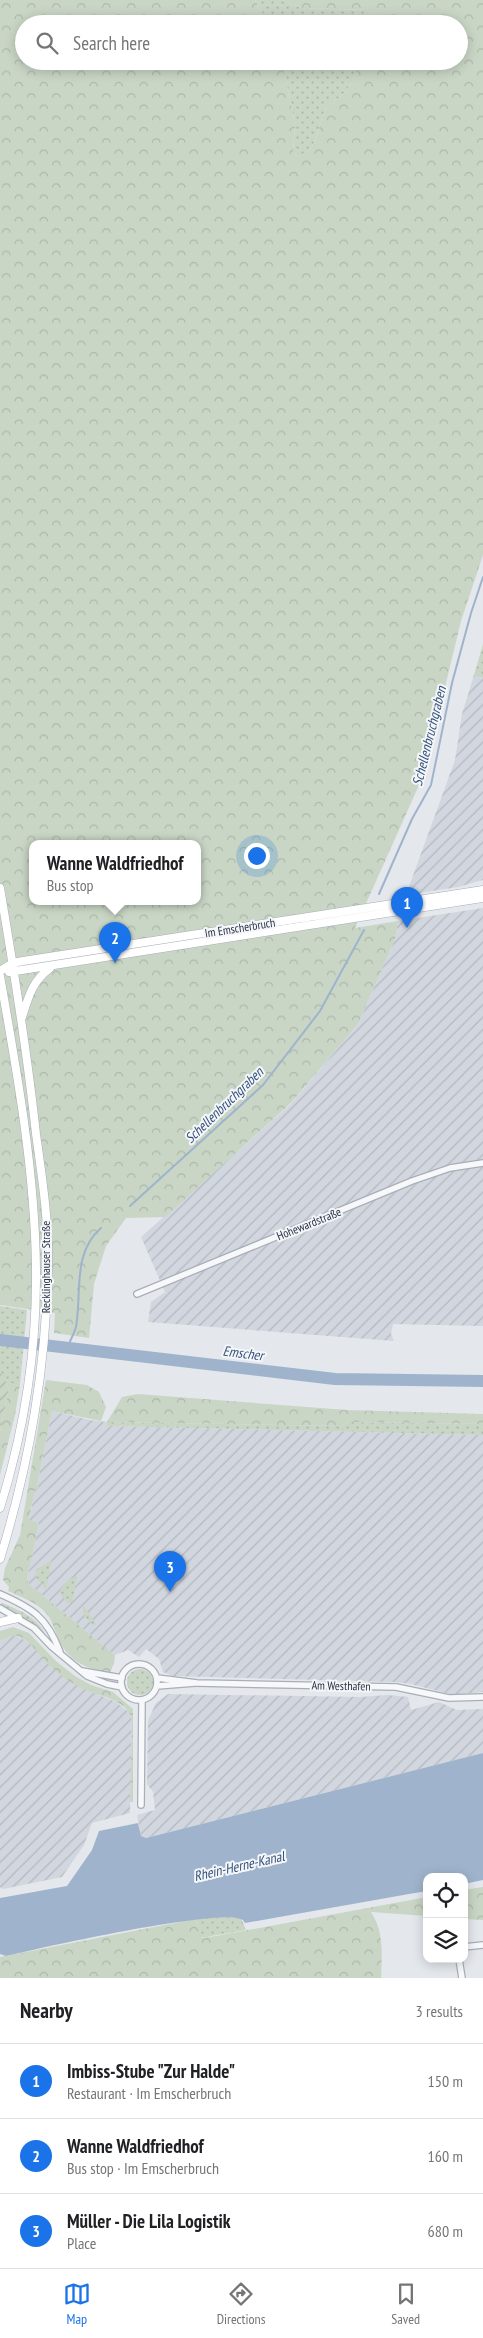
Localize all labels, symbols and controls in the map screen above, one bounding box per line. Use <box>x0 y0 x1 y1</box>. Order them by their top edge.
search box <box>15 15 468 70</box>
icon: search <box>33 29 61 57</box>
text: Search here <box>73 31 150 55</box>
water label: Schellenbruchgraben <box>408 684 450 788</box>
popup <box>29 840 201 905</box>
your location <box>244 843 270 869</box>
text: Wanne Waldfriedhof <box>47 851 183 875</box>
text: Bus stop <box>47 875 94 895</box>
pin: 1 <box>391 887 423 928</box>
street label: Im Emscherbruch <box>204 915 276 940</box>
pin: 2 <box>99 922 131 963</box>
water label: Schellenbruchgraben <box>181 1063 268 1147</box>
street label: Hohewardstraße <box>274 1204 343 1243</box>
street label: Recklinghauser Straße <box>38 1221 53 1313</box>
water label: Emscher <box>222 1342 266 1365</box>
pin: 3 <box>154 1551 186 1592</box>
street label: Am Westhafen <box>311 1677 371 1694</box>
water label: Rhein-Herne-Kanal <box>192 1846 288 1885</box>
map controls <box>423 1873 468 1963</box>
button: locate <box>423 1873 468 1918</box>
button: layers <box>423 1918 468 1963</box>
text: Nearby <box>20 1997 73 2024</box>
text: 3 results <box>416 2001 463 2021</box>
text: Imbiss-Stube "Zur Halde" <box>67 2059 235 2083</box>
text: 1 <box>32 2071 40 2091</box>
text: 150 m <box>428 2071 463 2091</box>
text: Restaurant · Im Emscherbruch <box>67 2083 231 2103</box>
text: Wanne Waldfriedhof <box>67 2134 204 2158</box>
text: 2 <box>32 2146 40 2166</box>
text: 160 m <box>428 2146 463 2166</box>
text: Bus stop · Im Emscherbruch <box>67 2158 219 2178</box>
text: Müller - Die Lila Logistik <box>67 2209 231 2233</box>
text: 3 <box>32 2221 40 2241</box>
text: 680 m <box>428 2221 463 2241</box>
text: Place <box>67 2233 96 2253</box>
tab: Map <box>63 2280 91 2328</box>
tab: Directions <box>217 2280 265 2328</box>
tab: Saved <box>391 2280 420 2328</box>

